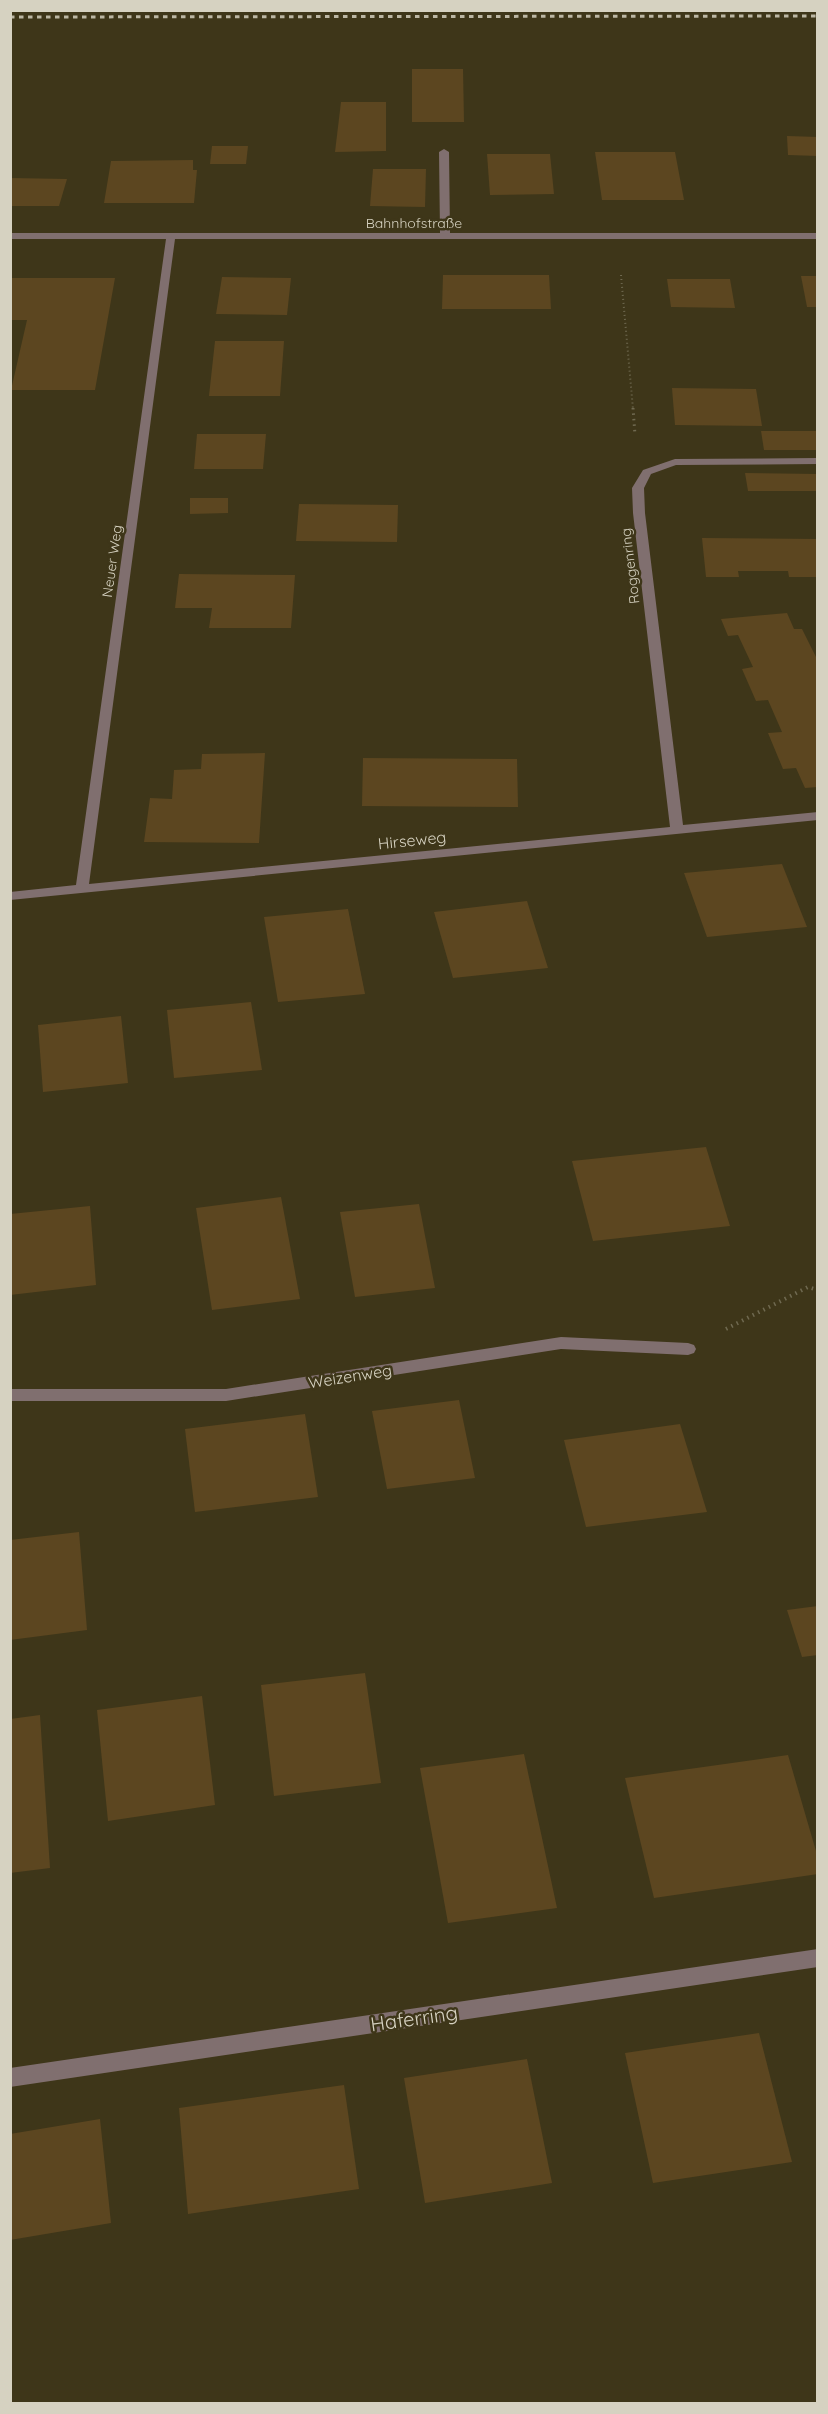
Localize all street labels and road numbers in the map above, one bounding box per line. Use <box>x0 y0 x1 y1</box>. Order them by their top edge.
street label: Bahnhofstraße <box>366 214 462 232</box>
street label: Neuer Weg <box>98 524 126 598</box>
street label: Roggenring <box>616 527 644 605</box>
street label: Hirseweg <box>377 826 447 854</box>
street label: Weizenweg <box>307 1360 393 1392</box>
street label: Haferring <box>369 1999 459 2037</box>

